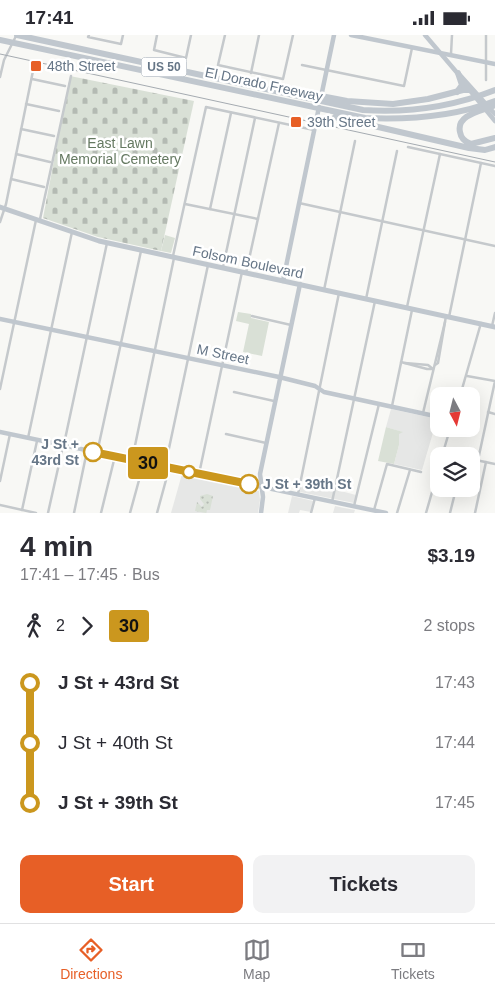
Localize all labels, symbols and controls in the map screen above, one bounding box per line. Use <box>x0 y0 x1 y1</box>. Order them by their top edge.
text: 17:41 <box>25 7 74 28</box>
road number: US 50 <box>142 57 186 77</box>
place label: 48th Street <box>47 58 116 74</box>
marker: 48th Street <box>29 59 43 73</box>
street label: El Dorado Freeway <box>204 64 324 104</box>
place label: 39th Street <box>307 114 376 130</box>
marker: 39th Street <box>289 115 303 129</box>
park label: East Lawn Memorial Cemetery <box>59 135 181 167</box>
street label: Folsom Boulevard <box>191 242 305 282</box>
street label: M Street <box>195 341 251 367</box>
north arrow <box>430 387 480 437</box>
map controls <box>430 387 480 497</box>
place label: J St + 43rd St <box>32 436 79 468</box>
marker: J St + 43rd St <box>83 442 103 462</box>
line badge: 30 <box>126 447 170 479</box>
button: layers <box>430 447 480 497</box>
text: 30 <box>138 453 158 473</box>
unlabelled marker <box>182 465 196 479</box>
marker: J St + 39th St <box>239 474 259 494</box>
place label: J St + 39th St <box>263 476 352 492</box>
text: 4 min <box>20 531 93 562</box>
text: $3.19 <box>427 545 475 566</box>
text: 17:41 – 17:45 · Bus <box>20 566 160 583</box>
icon: walk <box>20 612 48 640</box>
icon: forward <box>73 612 101 640</box>
text: 30 <box>119 616 139 636</box>
text: 2 <box>56 617 65 634</box>
text: 2 stops <box>423 617 475 634</box>
text: J St + 43rd St <box>58 672 179 693</box>
text: 17:43 <box>435 674 475 691</box>
text: J St + 40th St <box>58 732 173 753</box>
text: 17:44 <box>435 734 475 751</box>
text: J St + 39th St <box>58 792 178 813</box>
text: 17:45 <box>435 794 475 811</box>
button: Start <box>20 855 243 913</box>
button: Tickets <box>253 855 475 913</box>
tab: Directions <box>60 936 122 982</box>
tab: Map <box>243 936 271 982</box>
tab: Tickets <box>391 936 435 982</box>

